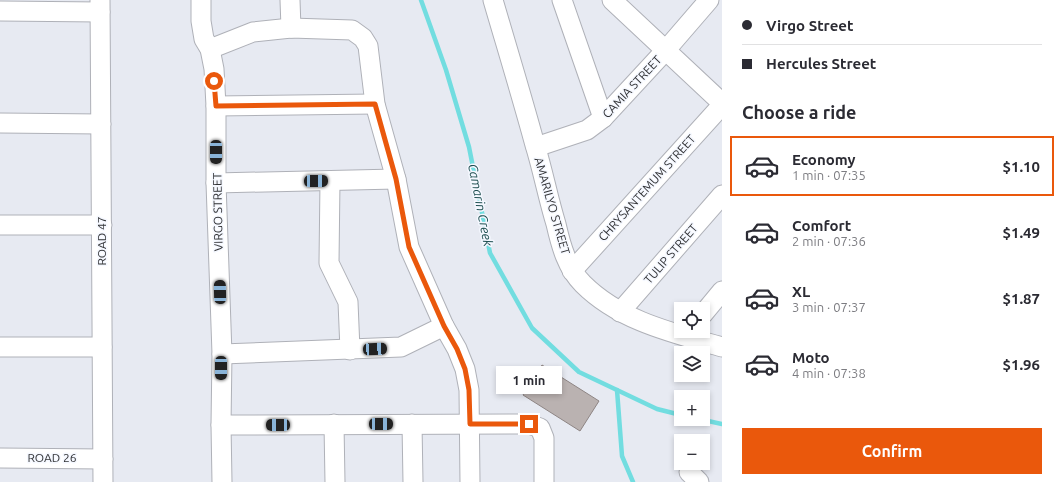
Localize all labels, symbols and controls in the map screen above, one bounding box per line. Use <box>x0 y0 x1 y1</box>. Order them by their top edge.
text: Virgo Street <box>766 17 853 34</box>
street label: CAMIA STREET <box>600 53 664 120</box>
text: Hercules Street <box>766 55 876 72</box>
route start <box>205 72 223 90</box>
text: Choose a ride <box>742 102 856 122</box>
street label: CHRYSANTEMUM STREET <box>595 132 698 243</box>
car <box>210 140 222 164</box>
icon: car <box>744 148 780 184</box>
text: Economy <box>792 151 856 168</box>
street label: AMARILYO STREET <box>532 156 573 256</box>
text: $1.10 <box>1002 158 1040 175</box>
water label: Camarin Creek <box>466 162 496 248</box>
text: 1 min · 07:35 <box>792 168 866 182</box>
street label: VIRGO STREET <box>210 172 225 251</box>
car <box>304 175 328 187</box>
icon: car <box>744 214 780 250</box>
street label: ROAD 47 <box>95 216 108 266</box>
text: Comfort <box>792 217 851 234</box>
street label: TULIP STREET <box>641 221 700 286</box>
text: $1.49 <box>1002 224 1040 241</box>
text: 2 min · 07:36 <box>792 234 866 248</box>
car <box>214 280 226 304</box>
icon: car <box>744 280 780 316</box>
text: XL <box>792 283 810 300</box>
text: $1.87 <box>1002 290 1040 307</box>
text: 3 min · 07:37 <box>792 300 866 314</box>
map controls <box>674 302 710 470</box>
button: locate <box>674 302 710 338</box>
car <box>363 342 387 356</box>
button: layers <box>674 346 710 382</box>
icon: car <box>744 346 780 382</box>
text: Moto <box>792 349 830 366</box>
car <box>215 356 227 380</box>
text: $1.96 <box>1002 356 1040 373</box>
callout: 1 min <box>496 366 562 394</box>
text: 4 min · 07:38 <box>792 366 866 380</box>
text: 1 min <box>513 373 545 387</box>
button: + <box>674 390 710 426</box>
route end <box>520 415 538 433</box>
car <box>369 418 393 430</box>
car <box>266 419 290 431</box>
button: Confirm <box>742 428 1042 474</box>
button: − <box>674 434 710 470</box>
street label: ROAD 26 <box>27 451 77 464</box>

